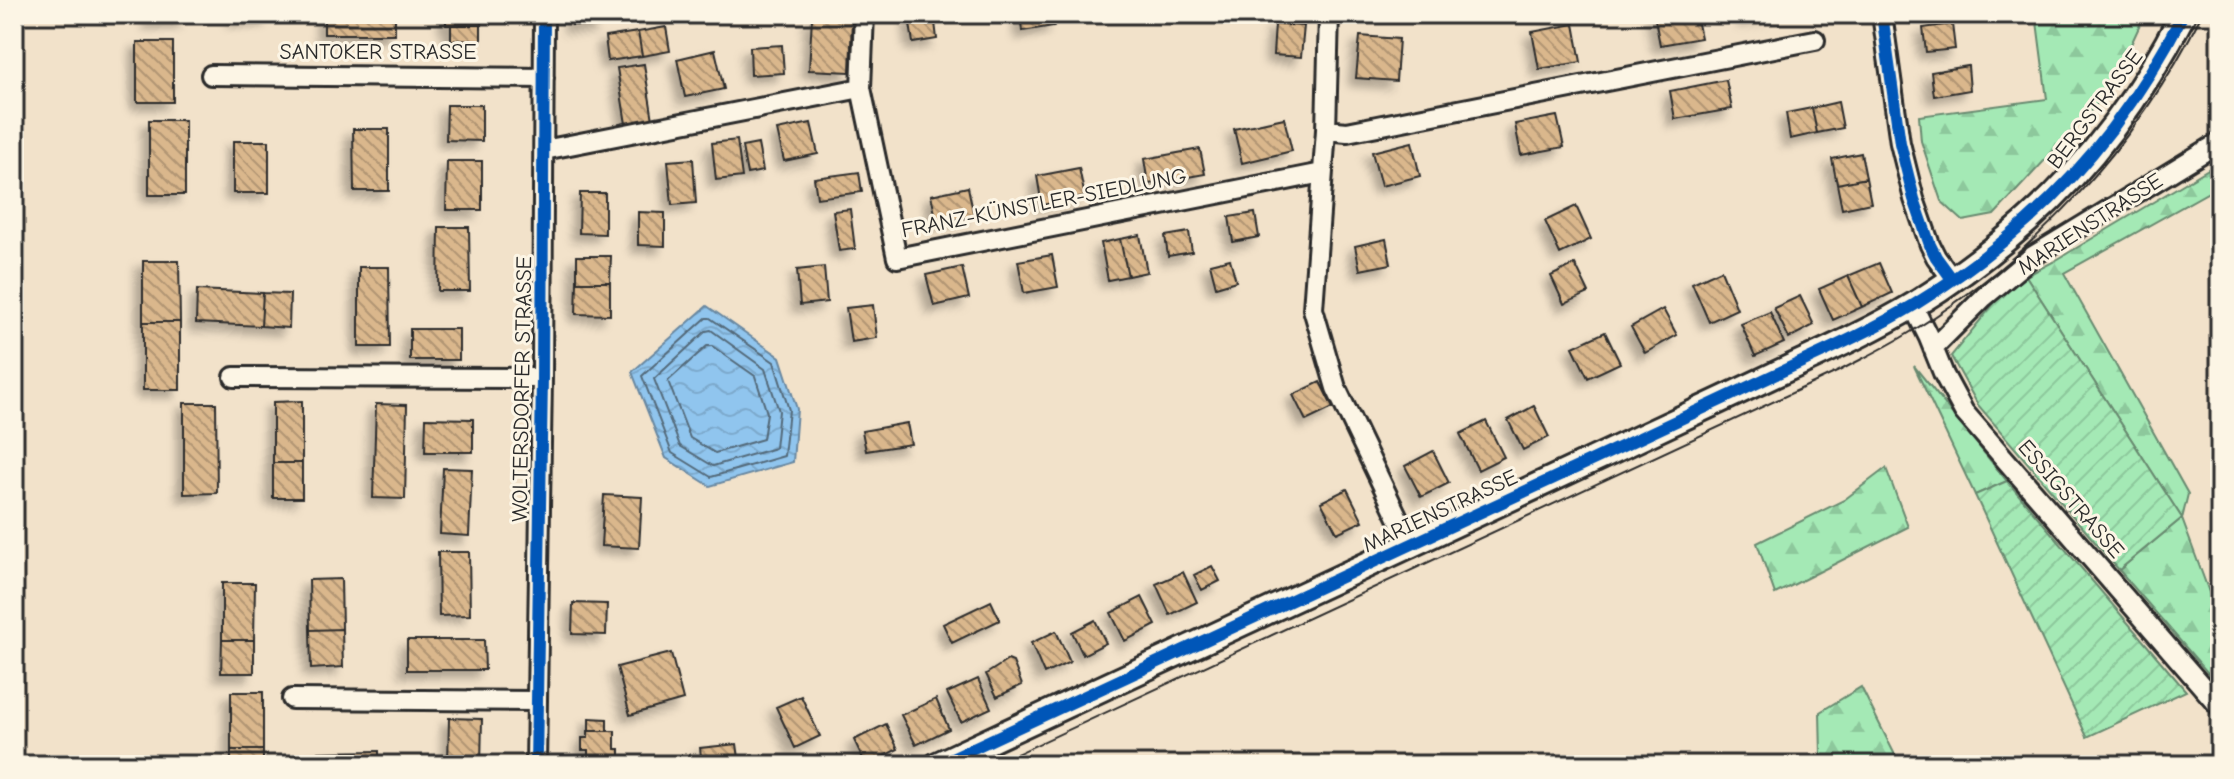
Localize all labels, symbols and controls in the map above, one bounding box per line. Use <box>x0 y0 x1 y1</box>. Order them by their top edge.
street label: SANTOKER STRASSE <box>280 39 476 65</box>
street label: BERGSTRASSE <box>2042 44 2148 174</box>
street label: FRANZ-KÜNSTLER-SIEDLUNG <box>899 163 1189 243</box>
street label: MARIENSTRASSE <box>2013 167 2167 281</box>
street label: WOLTERSDORFER STRASSE <box>507 256 537 522</box>
street label: ESSIGSTRASSE <box>2013 434 2129 564</box>
street label: MARIENSTRASSE <box>1358 464 1522 558</box>

